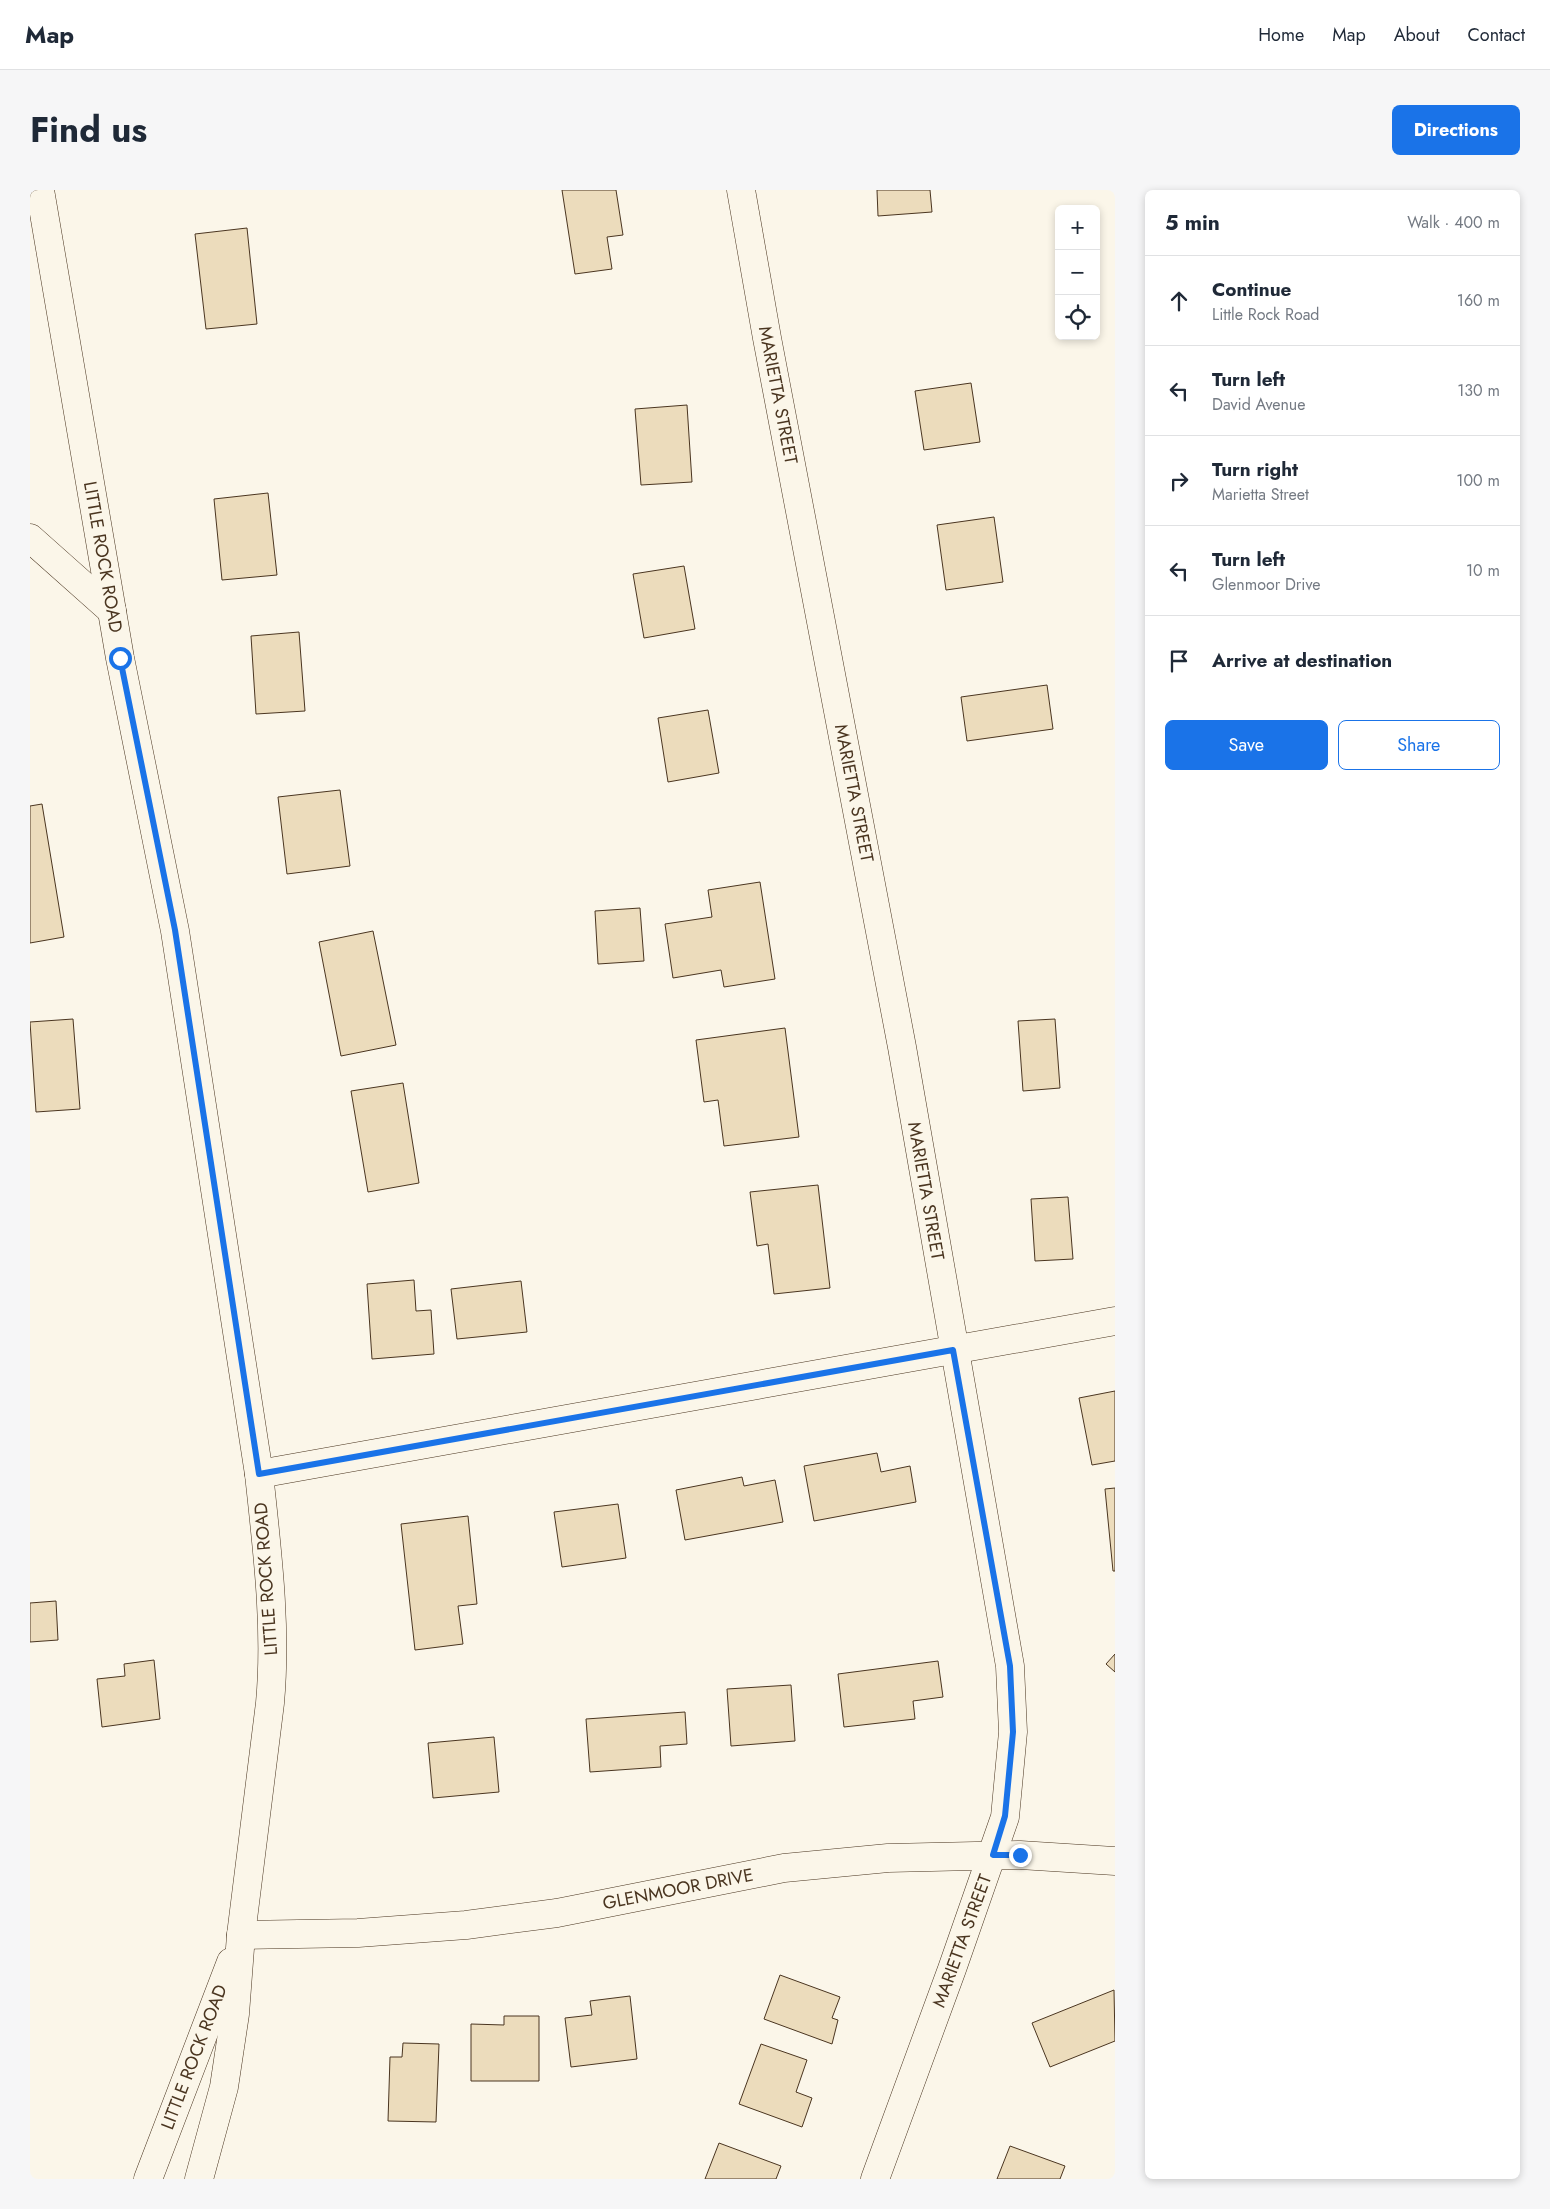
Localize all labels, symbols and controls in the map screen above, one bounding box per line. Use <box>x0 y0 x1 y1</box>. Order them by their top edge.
text: Map <box>25 17 74 52</box>
text: Home <box>1258 22 1304 48</box>
text: Map <box>1332 22 1366 48</box>
text: About <box>1394 22 1439 48</box>
text: Contact <box>1467 22 1525 48</box>
text: Find us <box>30 105 147 155</box>
button: Directions <box>1392 105 1520 155</box>
map controls <box>1055 205 1100 340</box>
button: + <box>1055 205 1100 250</box>
text: 5 min <box>1165 208 1220 238</box>
text: Walk · 400 m <box>1407 211 1500 234</box>
button: − <box>1055 250 1100 295</box>
text: Continue <box>1212 276 1291 303</box>
icon: ahead <box>1165 287 1193 315</box>
text: 160 m <box>1457 289 1500 312</box>
button: locate <box>1055 295 1100 340</box>
text: Little Rock Road <box>1212 303 1319 326</box>
street label: MARIETTA STREET <box>752 324 804 467</box>
text: Turn left <box>1212 366 1285 393</box>
icon: left <box>1165 377 1193 405</box>
text: 130 m <box>1457 379 1500 402</box>
text: David Avenue <box>1212 393 1305 416</box>
text: Turn right <box>1212 456 1298 483</box>
icon: right <box>1165 467 1193 495</box>
text: 100 m <box>1456 469 1500 492</box>
street label: LITTLE ROCK ROAD <box>77 479 129 635</box>
text: Marietta Street <box>1212 483 1309 506</box>
text: Turn left <box>1212 546 1285 573</box>
icon: left <box>1165 557 1193 585</box>
text: 10 m <box>1466 559 1500 582</box>
text: Glenmoor Drive <box>1212 573 1321 596</box>
route start <box>109 647 132 670</box>
icon: arrive <box>1165 647 1193 675</box>
text: Arrive at destination <box>1212 647 1392 674</box>
button: Save <box>1165 720 1328 770</box>
button: Share <box>1338 720 1500 770</box>
street label: MARIETTA STREET <box>828 722 880 865</box>
street label: MARIETTA STREET <box>901 1120 951 1263</box>
street label: LITTLE ROCK ROAD <box>248 1502 284 1656</box>
route end <box>1009 1844 1032 1867</box>
street label: GLENMOOR DRIVE <box>600 1862 756 1916</box>
street label: MARIETTA STREET <box>926 1870 998 2011</box>
street label: LITTLE ROCK ROAD <box>154 1981 234 2133</box>

